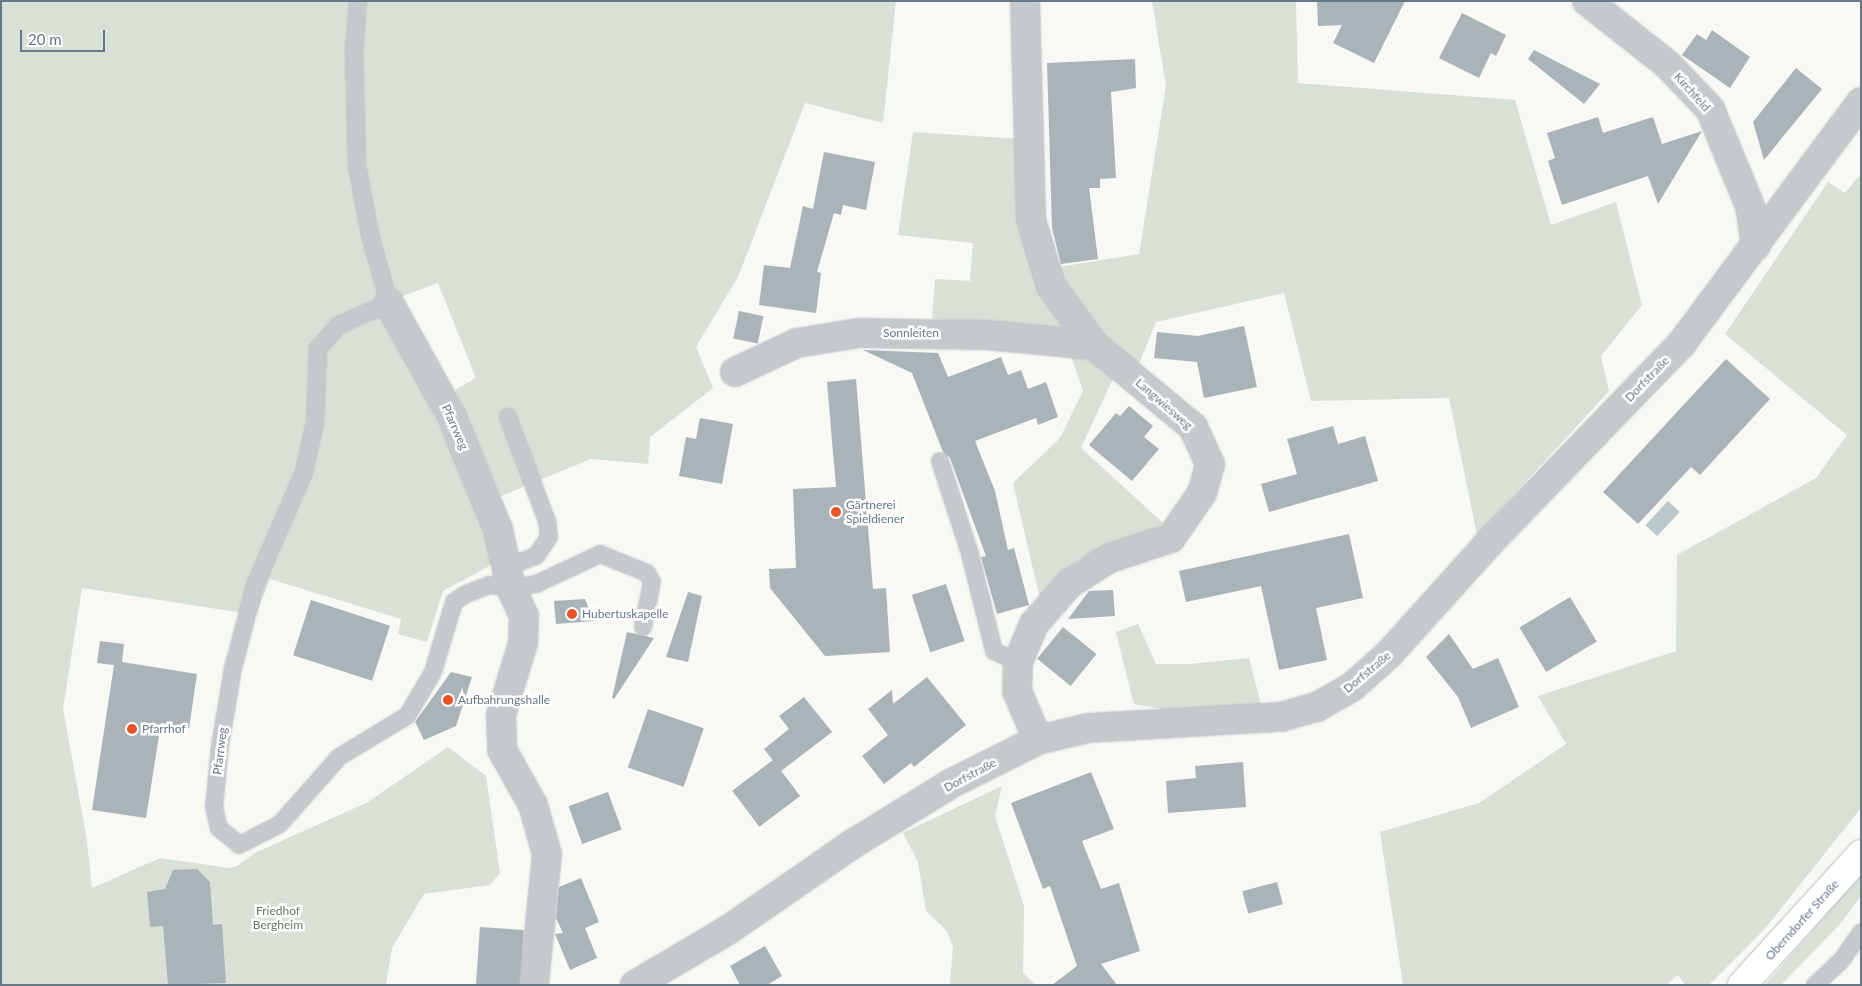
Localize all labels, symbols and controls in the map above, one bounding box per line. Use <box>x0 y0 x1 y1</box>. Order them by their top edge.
scale bar <box>22 20 108 52</box>
text: 20 m <box>28 30 62 48</box>
street label: Kirchfeld <box>1671 70 1713 114</box>
street label: Sonnleiten <box>883 326 939 340</box>
street label: Dorfstraße <box>1622 353 1672 405</box>
street label: Langwiesweg <box>1133 375 1195 433</box>
street label: Pfarrweg <box>439 402 471 452</box>
place label: Gärtnerei Spieldiener <box>846 498 904 526</box>
marker: Gärtnerei Spieldiener <box>830 506 842 518</box>
place label: Hubertuskapelle <box>582 607 668 621</box>
marker: Hubertuskapelle <box>566 608 578 620</box>
street label: Dorfstraße <box>1340 648 1394 696</box>
place label: Aufbahrungshalle <box>458 693 550 707</box>
marker: Aufbahrungshalle <box>442 694 454 706</box>
place label: Pfarrhof <box>142 722 186 736</box>
marker: Pfarrhof <box>126 723 138 735</box>
street label: Pfarrweg <box>210 726 230 776</box>
street label: Dorfstraße <box>941 755 999 795</box>
street label: Oberndorfer Straße <box>1762 877 1842 963</box>
park label: Friedhof Bergheim <box>253 904 303 932</box>

